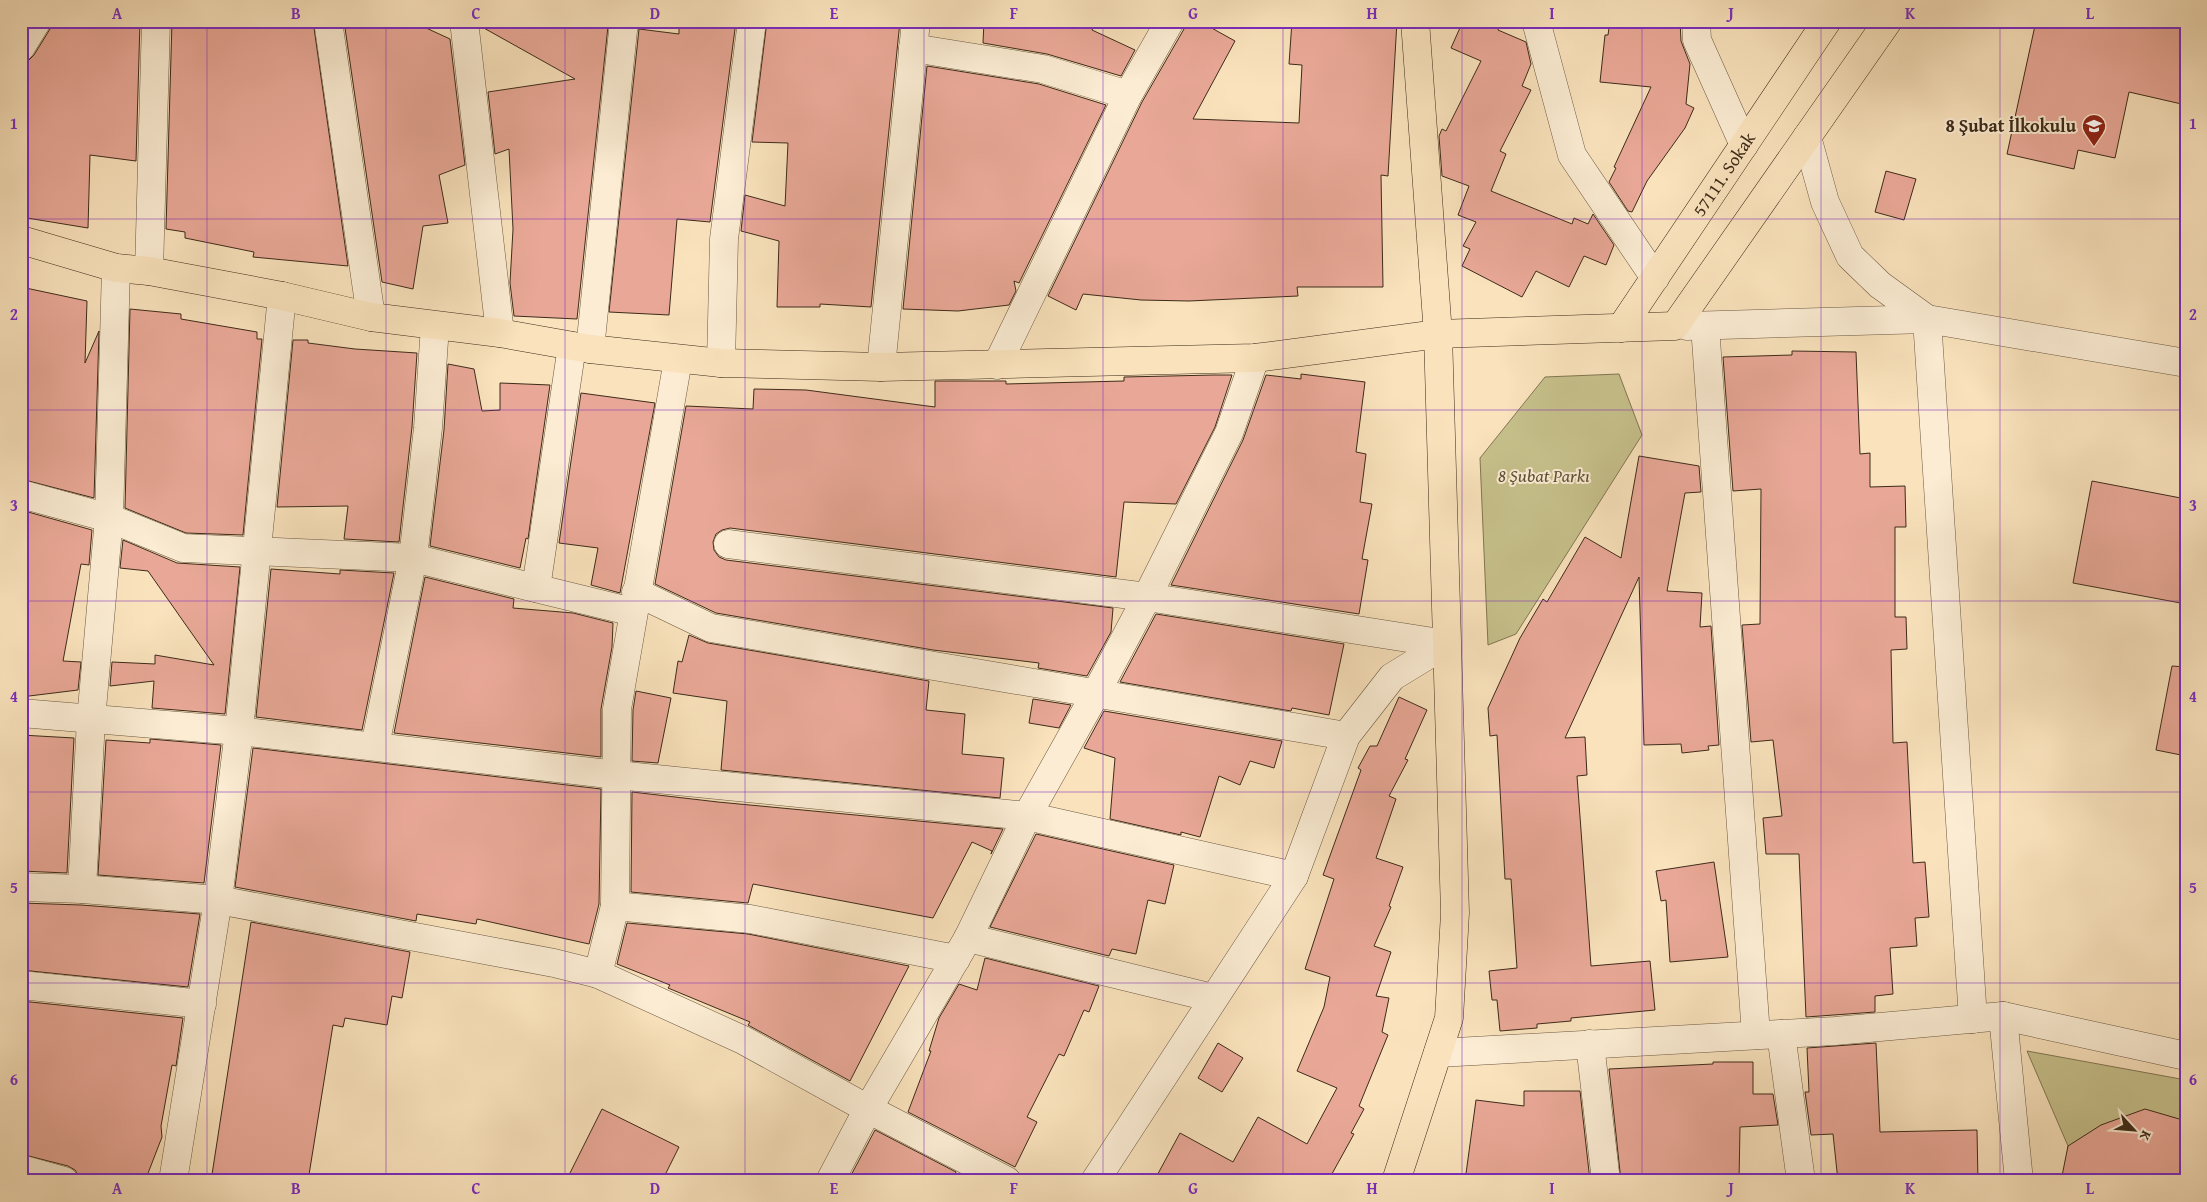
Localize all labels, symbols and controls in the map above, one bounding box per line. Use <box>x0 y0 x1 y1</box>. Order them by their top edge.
text: A <box>112 1 123 25</box>
text: B <box>291 1 301 25</box>
text: C <box>471 1 481 25</box>
text: D <box>650 1 660 25</box>
text: E <box>830 1 839 25</box>
text: F <box>1010 1 1018 25</box>
text: G <box>1188 1 1198 25</box>
text: H <box>1366 1 1378 25</box>
text: I <box>1549 1 1555 25</box>
text: J <box>1725 1 1734 25</box>
text: K <box>1905 1 1916 25</box>
text: L <box>2086 1 2095 25</box>
text: 1 <box>10 111 18 135</box>
text: 1 <box>2189 111 2197 135</box>
place label: 8 Şubat İlkokulu <box>1946 112 2077 139</box>
school or university icon: 8 Şubat İlkokulu <box>2081 113 2107 147</box>
street label: 57111. Sokak <box>1686 126 1762 222</box>
text: 2 <box>10 302 18 326</box>
text: 2 <box>2189 302 2197 326</box>
park label: 8 Şubat Parkı <box>1498 462 1590 489</box>
text: 3 <box>10 493 18 517</box>
text: 3 <box>2189 493 2197 517</box>
text: 4 <box>10 684 18 708</box>
text: 4 <box>2189 684 2197 708</box>
text: 5 <box>10 875 18 899</box>
text: 5 <box>2189 875 2197 899</box>
text: 6 <box>10 1067 18 1091</box>
text: 6 <box>2189 1067 2197 1091</box>
north arrow <box>2110 1104 2160 1154</box>
text: K <box>2135 1127 2157 1144</box>
text: A <box>112 1176 123 1200</box>
text: B <box>291 1176 301 1200</box>
text: C <box>471 1176 481 1200</box>
text: D <box>650 1176 660 1200</box>
text: E <box>830 1176 839 1200</box>
text: F <box>1010 1176 1018 1200</box>
text: G <box>1188 1176 1198 1200</box>
text: H <box>1366 1176 1378 1200</box>
text: I <box>1549 1176 1555 1200</box>
text: J <box>1725 1176 1734 1200</box>
text: K <box>1905 1176 1916 1200</box>
text: L <box>2086 1176 2095 1200</box>

